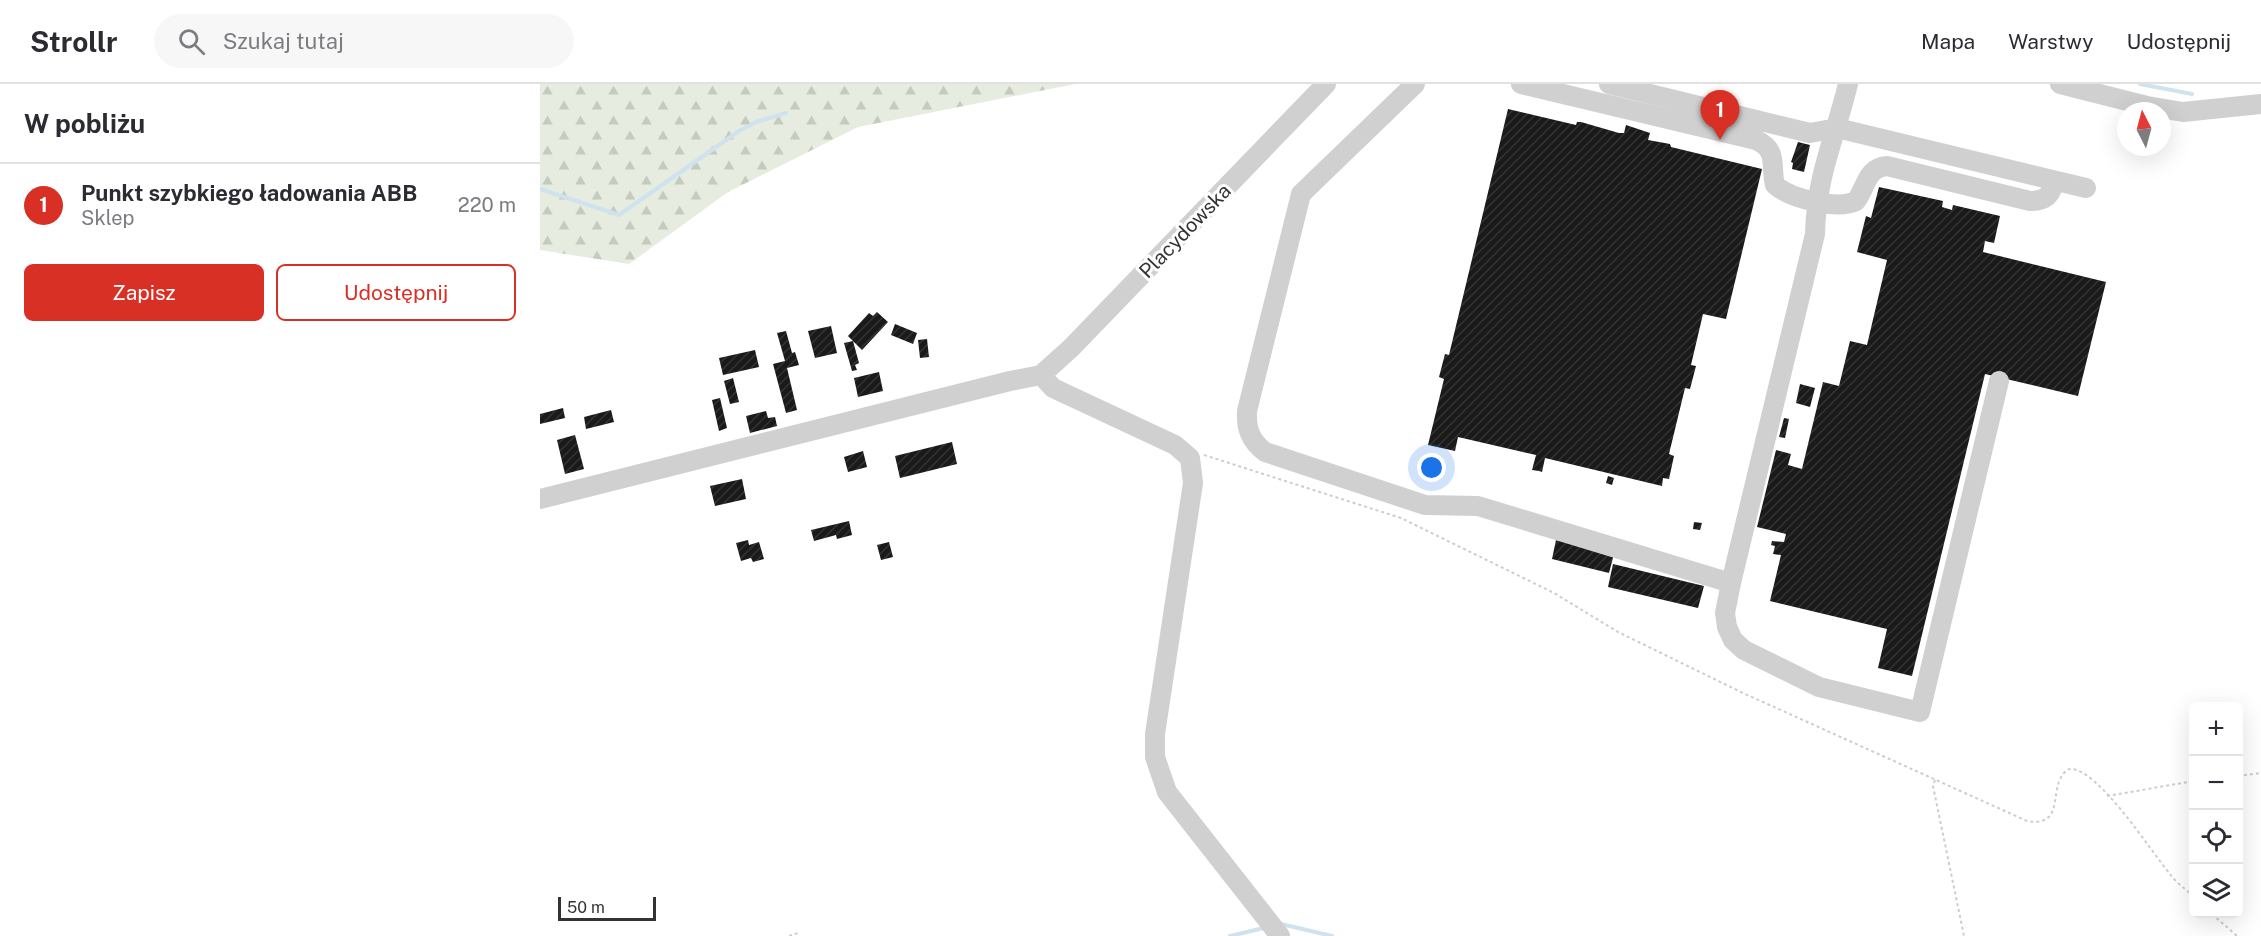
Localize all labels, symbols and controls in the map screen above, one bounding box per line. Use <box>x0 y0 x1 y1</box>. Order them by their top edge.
search box <box>154 14 574 68</box>
text: Strollr <box>30 25 118 58</box>
icon: search <box>175 25 208 58</box>
text: Szukaj tutaj <box>223 28 344 54</box>
text: Mapa <box>1921 29 1975 54</box>
text: Warstwy <box>2008 29 2093 54</box>
text: Udostępnij <box>2126 29 2231 54</box>
pin: 1 <box>1700 91 1740 140</box>
north arrow <box>2117 102 2171 156</box>
text: W pobliżu <box>24 108 145 139</box>
street label: Placydowska <box>1134 179 1236 283</box>
text: Punkt szybkiego ładowania ABB <box>81 180 417 206</box>
text: 1 <box>39 193 48 217</box>
text: 220 m <box>458 193 516 217</box>
text: Sklep <box>81 206 134 230</box>
button: Zapisz <box>24 264 264 321</box>
button: Udostępnij <box>276 264 516 321</box>
your location <box>1417 453 1446 482</box>
map controls <box>2189 702 2243 918</box>
button: + <box>2189 702 2243 756</box>
button: − <box>2189 756 2243 810</box>
button: locate <box>2189 810 2243 864</box>
button: layers <box>2189 864 2243 918</box>
scale bar <box>558 894 656 922</box>
text: 50 m <box>567 898 605 917</box>

